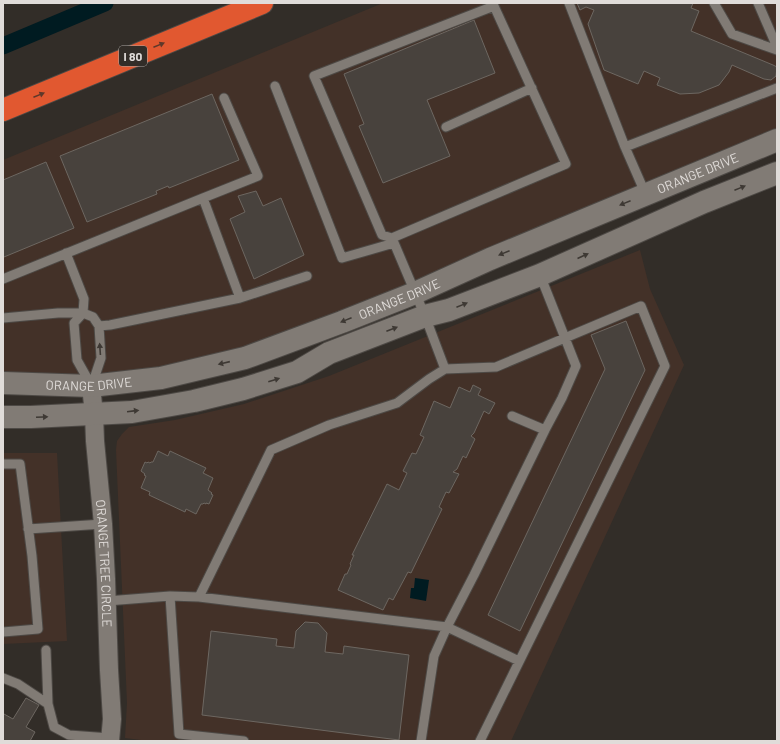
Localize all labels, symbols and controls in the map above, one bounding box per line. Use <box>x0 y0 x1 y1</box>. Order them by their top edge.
one-way arrow <box>154 42 166 48</box>
road number: I 80 <box>119 46 147 66</box>
one-way arrow <box>34 92 45 98</box>
street label: ORANGE DRIVE <box>655 149 741 197</box>
one-way arrow <box>735 184 747 190</box>
one-way arrow <box>618 201 630 207</box>
one-way arrow <box>498 250 510 256</box>
one-way arrow <box>577 253 588 259</box>
street label: ORANGE DRIVE <box>356 275 442 323</box>
one-way arrow <box>457 302 469 308</box>
one-way arrow <box>340 318 352 324</box>
one-way arrow <box>386 325 398 331</box>
one-way arrow <box>97 343 104 355</box>
one-way arrow <box>217 361 230 367</box>
street label: ORANGE DRIVE <box>45 373 133 394</box>
one-way arrow <box>268 376 280 382</box>
one-way arrow <box>127 408 139 414</box>
one-way arrow <box>36 413 48 420</box>
street label: ORANGE TREE CIRCLE <box>93 499 116 628</box>

